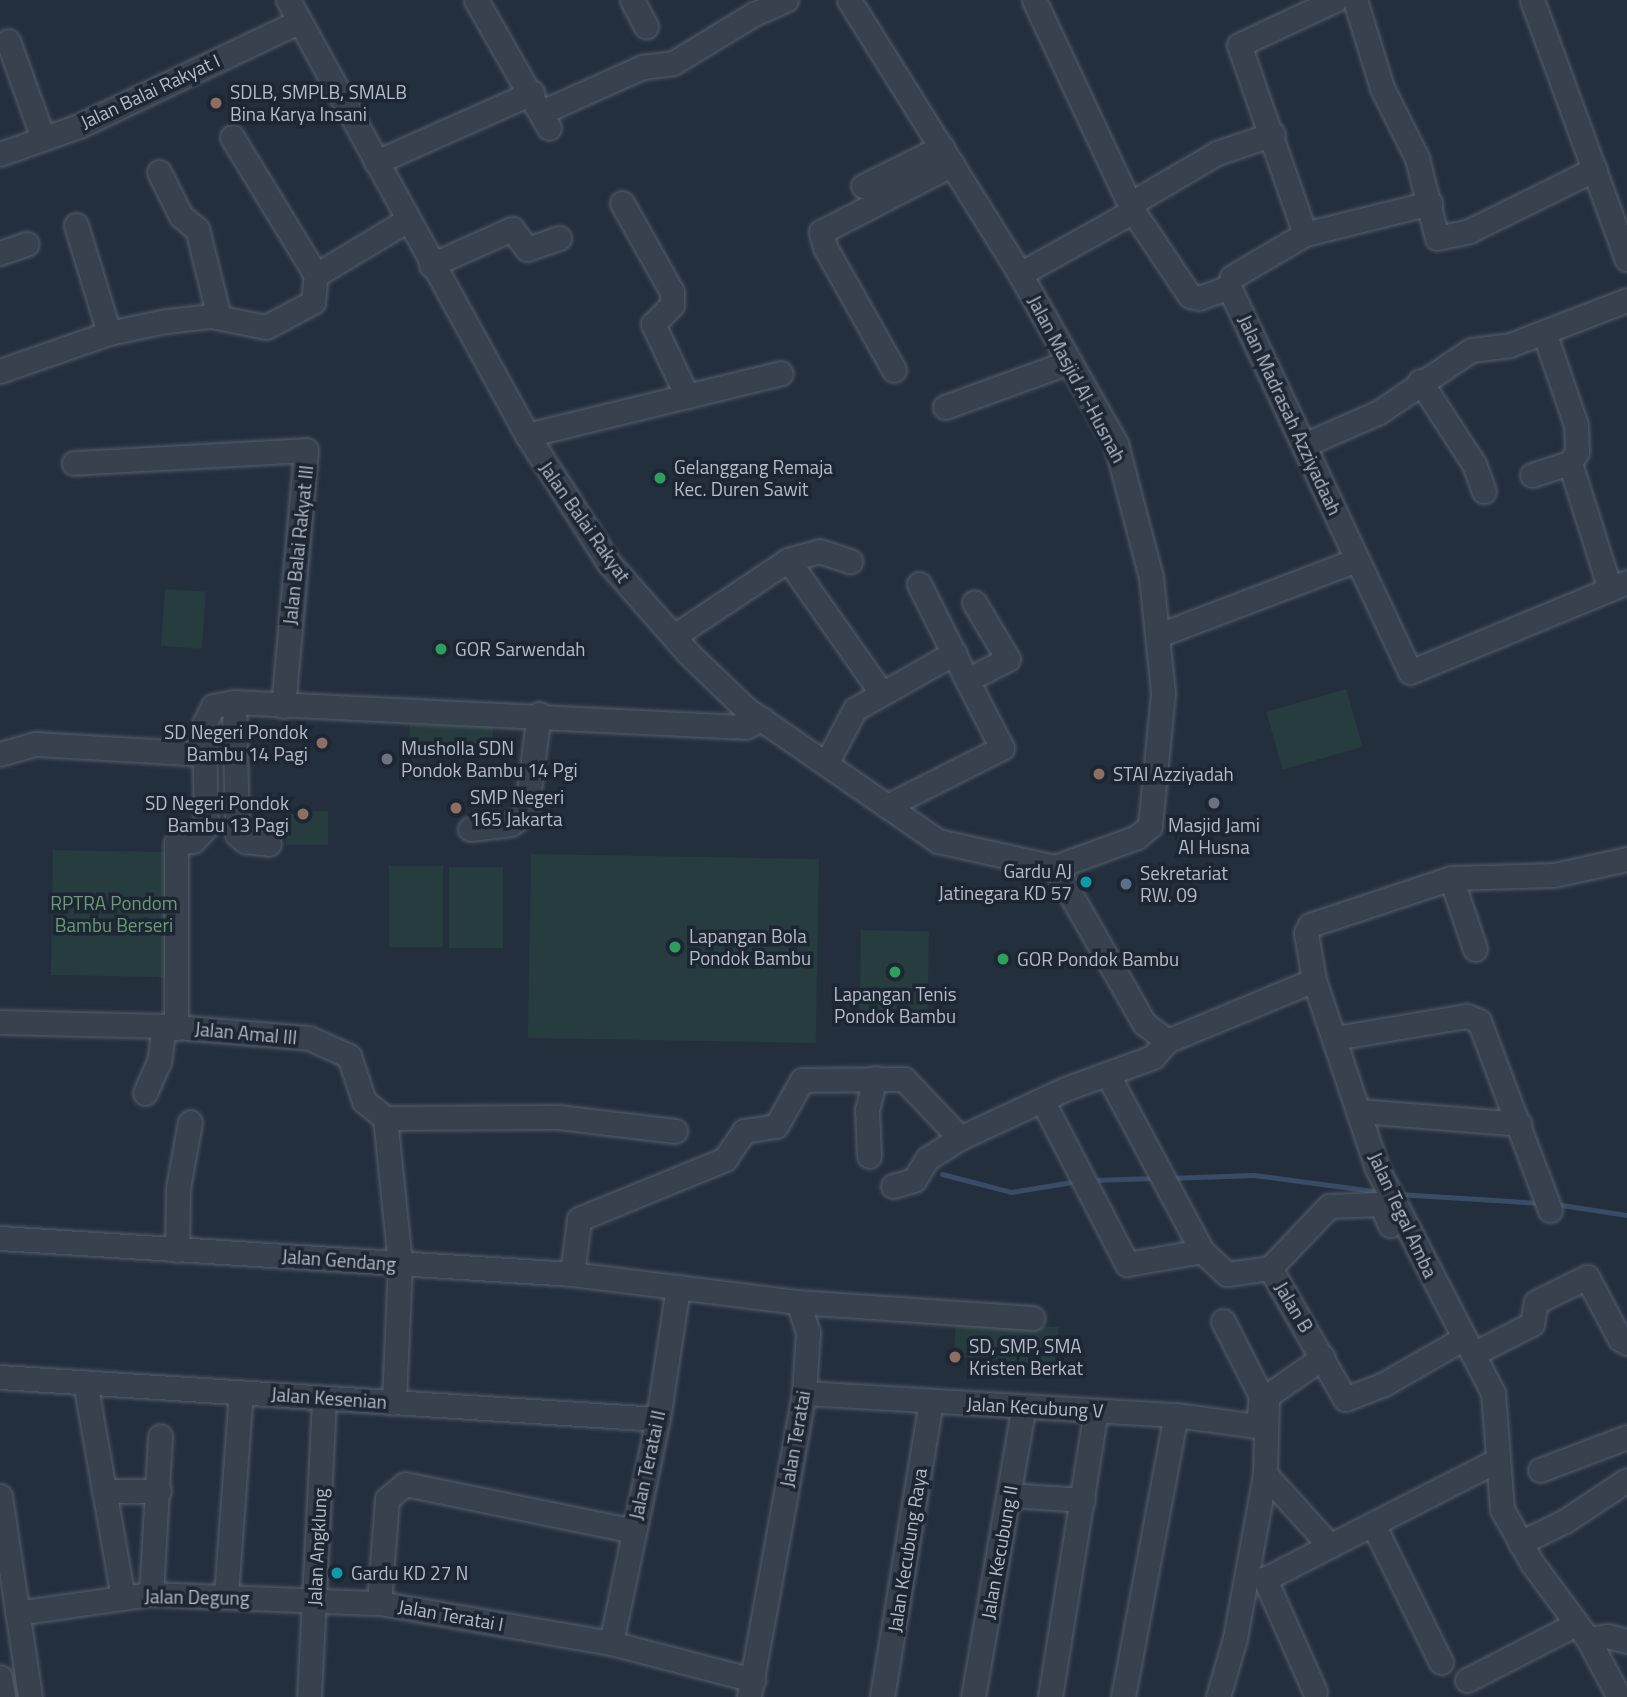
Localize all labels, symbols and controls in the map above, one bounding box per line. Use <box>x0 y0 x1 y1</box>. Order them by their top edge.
street label: Jalan Balai Rakyat I <box>77 49 223 133</box>
place label: SDLB, SMPLB, SMALB Bina Karya Insani <box>230 81 407 125</box>
marker: SDLB, SMPLB, SMALB Bina Karya Insani <box>208 95 224 111</box>
street label: Jalan Masjid Al-Husnah <box>1023 292 1131 466</box>
street label: Jalan Madrasah Azziyadaah <box>1234 311 1346 519</box>
place label: Gelanggang Remaja Kec. Duren Sawit <box>674 456 833 500</box>
street label: Jalan Balai Rakyat <box>535 457 635 587</box>
street label: Jalan Balai Rakyat III <box>278 464 318 626</box>
marker: Gelanggang Remaja Kec. Duren Sawit <box>652 470 668 486</box>
place label: GOR Sarwendah <box>455 638 585 660</box>
marker: GOR Sarwendah <box>433 641 449 657</box>
place label: SD Negeri Pondok Bambu 14 Pagi <box>164 721 308 765</box>
marker: SD Negeri Pondok Bambu 14 Pagi <box>314 735 330 751</box>
place label: Musholla SDN Pondok Bambu 14 Pgi <box>401 737 578 781</box>
marker: Musholla SDN Pondok Bambu 14 Pgi <box>379 751 395 767</box>
place label: STAI Azziyadah <box>1113 763 1234 785</box>
marker: STAI Azziyadah <box>1091 766 1107 782</box>
place label: SMP Negeri 165 Jakarta <box>470 786 564 830</box>
place label: SD Negeri Pondok Bambu 13 Pagi <box>145 792 289 836</box>
marker: Masjid Jami Al Husna <box>1206 795 1222 811</box>
marker: SMP Negeri 165 Jakarta <box>448 800 464 816</box>
marker: SD Negeri Pondok Bambu 13 Pagi <box>295 806 311 822</box>
place label: Masjid Jami Al Husna <box>1168 814 1260 858</box>
place label: Gardu AJ Jatinegara KD 57 <box>938 860 1072 904</box>
place label: Sekretariat RW. 09 <box>1140 862 1228 906</box>
marker: Gardu AJ Jatinegara KD 57 <box>1078 874 1094 890</box>
marker: Sekretariat RW. 09 <box>1118 876 1134 892</box>
park label: RPTRA Pondom Bambu Berseri <box>50 892 178 936</box>
place label: Lapangan Bola Pondok Bambu <box>689 925 811 969</box>
marker: Lapangan Bola Pondok Bambu <box>667 939 683 955</box>
place label: GOR Pondok Bambu <box>1017 948 1179 970</box>
marker: GOR Pondok Bambu <box>995 951 1011 967</box>
marker: Lapangan Tenis Pondok Bambu <box>887 964 903 980</box>
place label: Lapangan Tenis Pondok Bambu <box>833 983 957 1027</box>
street label: Jalan Amal III <box>194 1017 298 1049</box>
street label: Jalan Tegal Amba <box>1364 1149 1442 1281</box>
street label: Jalan Gendang <box>281 1245 397 1275</box>
street label: Jalan B <box>1270 1278 1318 1336</box>
place label: SD, SMP, SMA Kristen Berkat <box>969 1335 1083 1379</box>
marker: SD, SMP, SMA Kristen Berkat <box>947 1349 963 1365</box>
street label: Jalan Kesenian <box>270 1383 388 1413</box>
street label: Jalan Teratai <box>775 1389 815 1489</box>
street label: Jalan Kecubung V <box>966 1392 1104 1422</box>
street label: Jalan Teratai II <box>624 1408 670 1522</box>
street label: Jalan Kecubung Raya <box>883 1466 931 1634</box>
street label: Jalan Kecubung II <box>976 1483 1022 1621</box>
street label: Jalan Angklung <box>303 1487 331 1607</box>
place label: Gardu KD 27 N <box>351 1562 468 1584</box>
marker: Gardu KD 27 N <box>329 1565 345 1581</box>
street label: Jalan Degung <box>144 1585 250 1609</box>
street label: Jalan Teratai I <box>397 1595 505 1635</box>

